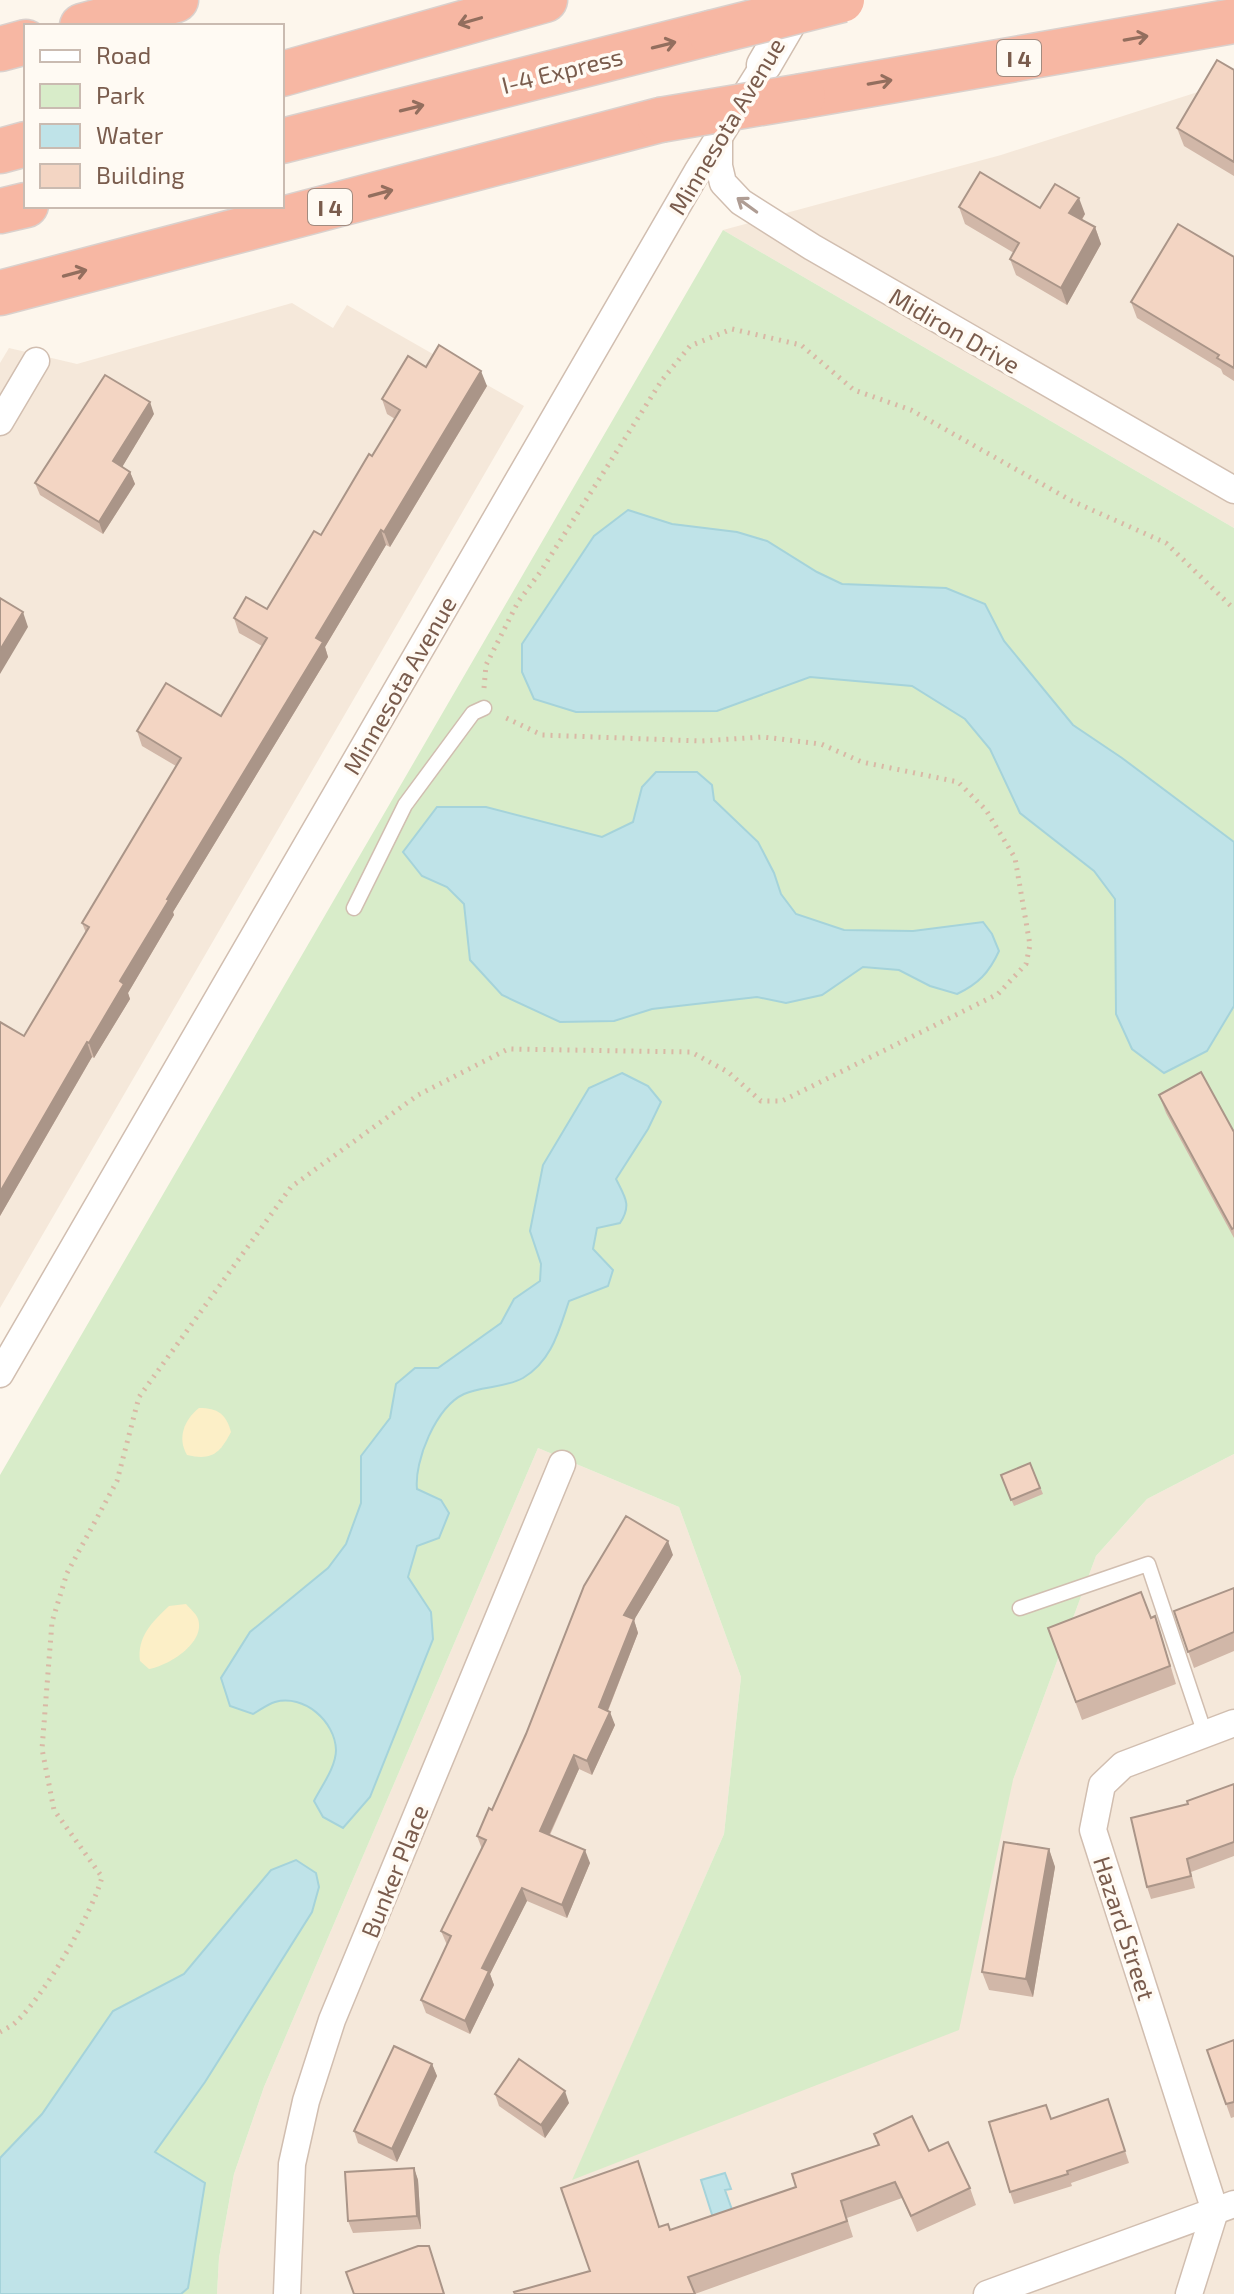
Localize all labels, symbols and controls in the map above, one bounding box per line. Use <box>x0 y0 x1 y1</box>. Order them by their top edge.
one-way arrow <box>457 14 483 29</box>
legend <box>24 24 284 208</box>
one-way arrow <box>1123 30 1149 45</box>
street label: Minnesota Avenue <box>662 32 790 220</box>
one-way arrow <box>651 36 677 51</box>
text: Road <box>96 40 151 69</box>
road number: I 4 <box>997 40 1041 76</box>
street label: I-4 Express <box>498 41 626 99</box>
one-way arrow <box>867 74 892 89</box>
text: Park <box>96 80 145 109</box>
one-way arrow <box>399 99 424 114</box>
text: Water <box>96 120 164 149</box>
text: Building <box>96 160 185 189</box>
one-way arrow <box>368 185 394 200</box>
road number: I 4 <box>308 189 352 225</box>
one-way arrow <box>737 196 758 213</box>
one-way arrow <box>62 265 88 280</box>
street label: Midiron Drive <box>885 281 1025 379</box>
street label: Minnesota Avenue <box>336 591 462 779</box>
street label: Bunker Place <box>354 1800 434 1942</box>
street label: Hazard Street <box>1088 1852 1162 2004</box>

